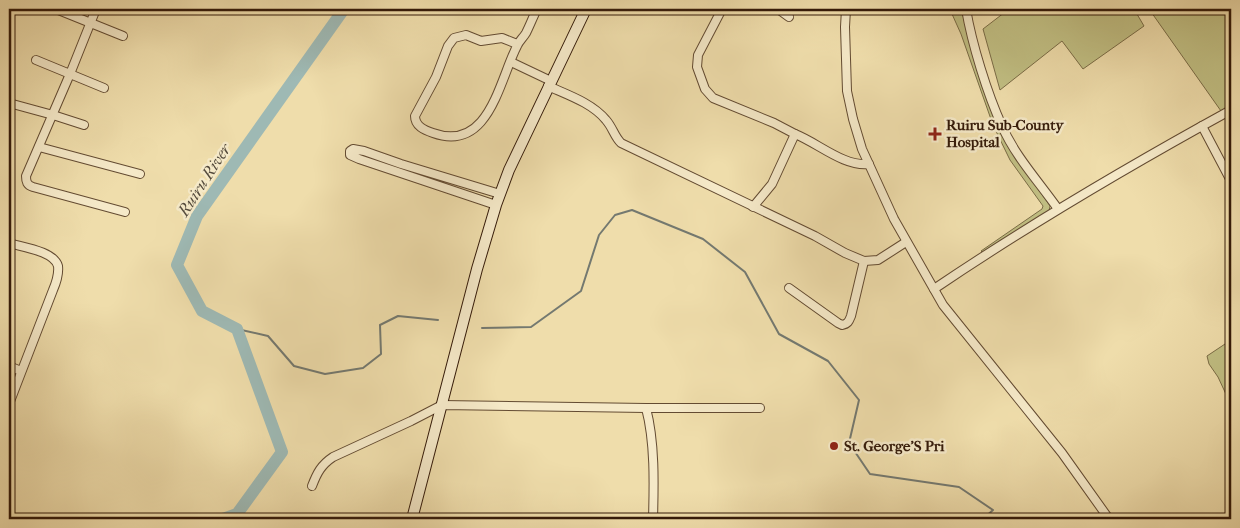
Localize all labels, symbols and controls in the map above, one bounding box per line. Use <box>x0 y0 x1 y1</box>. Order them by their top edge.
place label: Ruiru Sub-County Hospital <box>946 116 1065 151</box>
marker: Ruiru Sub-County Hospital <box>928 127 942 141</box>
water label: Ruiru River <box>173 139 235 221</box>
place label: St. George'S Pri <box>844 437 945 455</box>
marker: St. George'S Pri <box>828 440 840 452</box>

